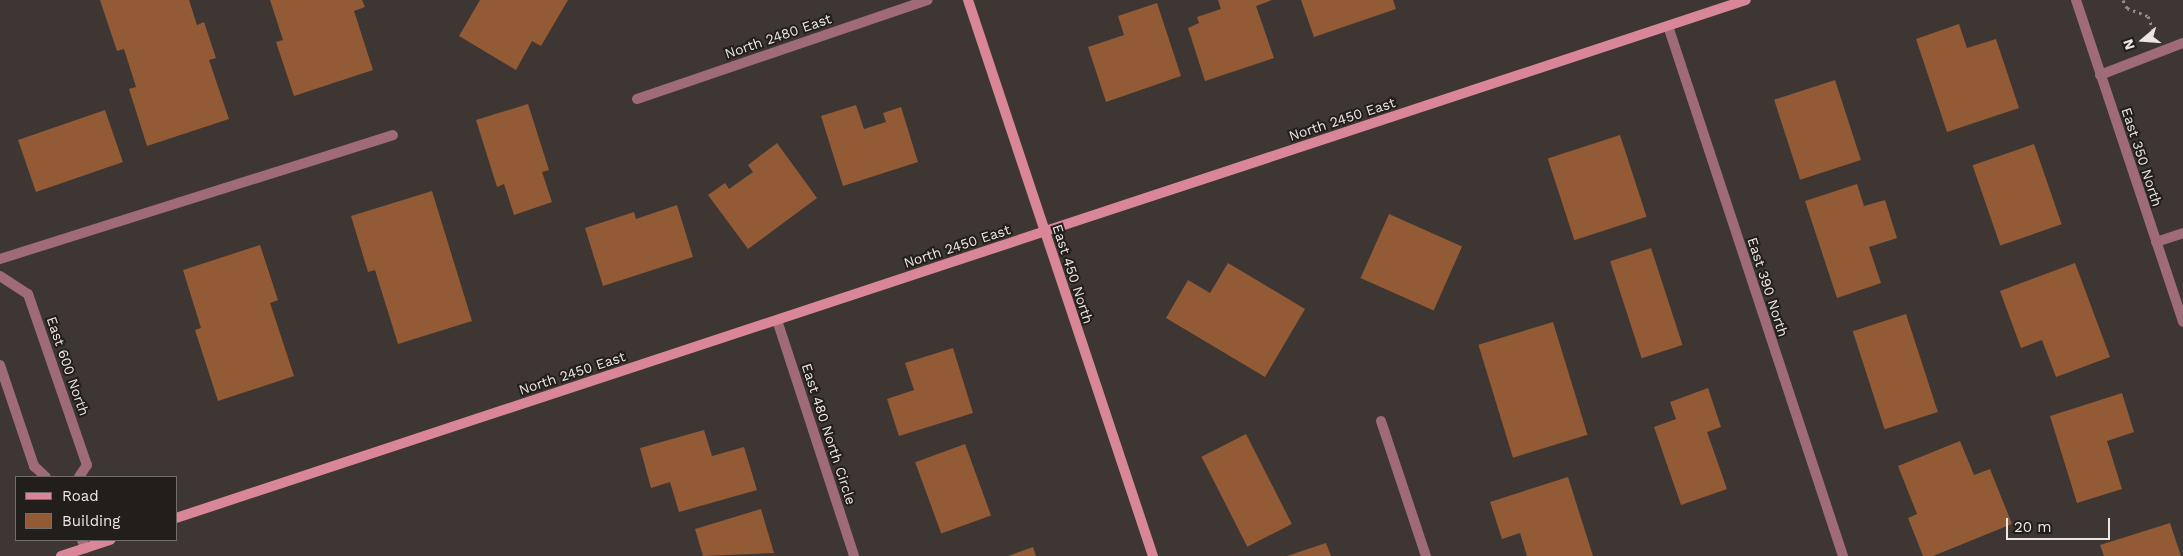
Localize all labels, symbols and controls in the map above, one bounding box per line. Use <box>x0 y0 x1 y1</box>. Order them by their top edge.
street label: North 2480 East <box>722 10 834 62</box>
north arrow <box>2118 15 2168 65</box>
text: N <box>2120 37 2138 52</box>
street label: North 2450 East <box>1287 94 1397 144</box>
street label: East 350 North <box>2118 105 2166 209</box>
street label: North 2450 East <box>902 221 1012 271</box>
street label: East 450 North <box>1049 222 1097 326</box>
street label: East 390 North <box>1744 235 1792 339</box>
street label: East 600 North <box>43 314 93 418</box>
street label: North 2450 East <box>517 348 627 398</box>
street label: East 480 North Circle <box>798 361 860 507</box>
legend <box>15 476 178 541</box>
text: Road <box>62 487 99 505</box>
scale bar <box>2008 508 2112 540</box>
text: Building <box>62 512 120 530</box>
text: 20 m <box>2014 518 2052 536</box>

